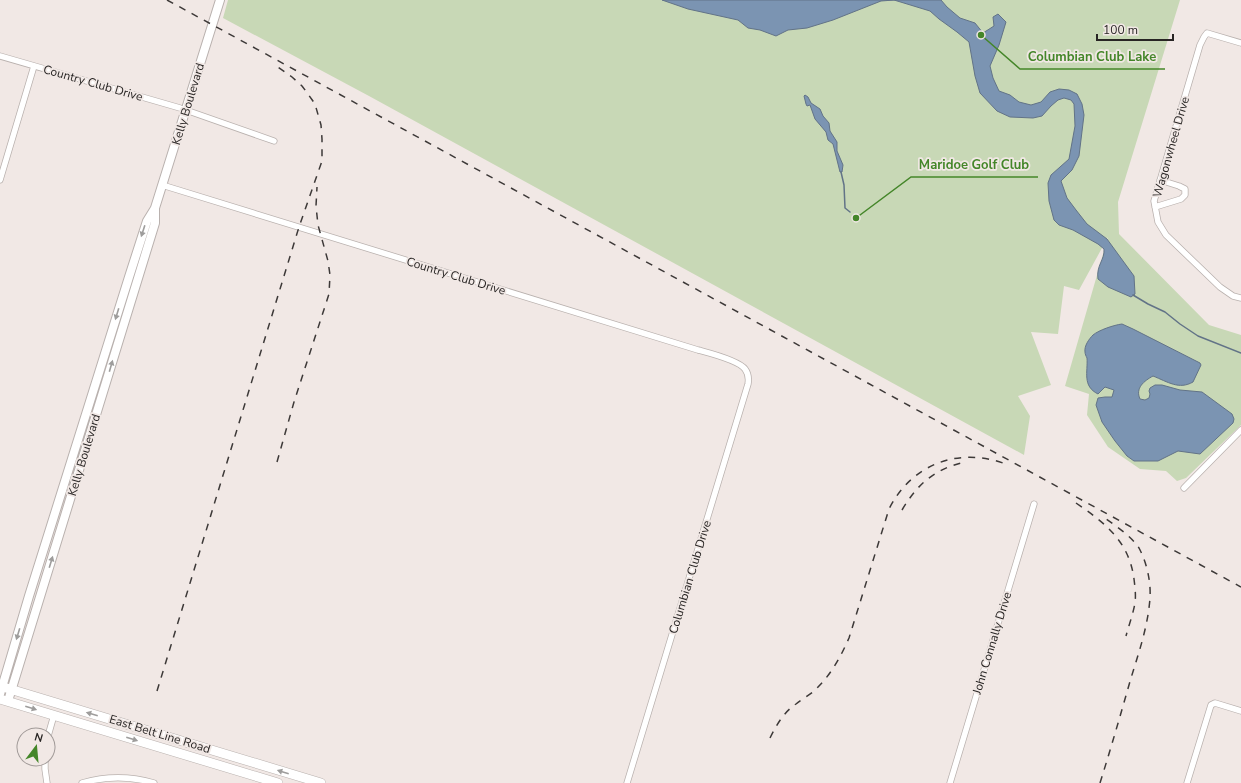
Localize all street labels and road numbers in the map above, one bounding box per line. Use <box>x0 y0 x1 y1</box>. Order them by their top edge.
street label: Country Club Drive <box>41 61 145 105</box>
street label: Kelly Boulevard <box>168 61 208 147</box>
street label: Wagonwheel Drive <box>1149 95 1193 199</box>
street label: Country Club Drive <box>404 253 508 299</box>
street label: Kelly Boulevard <box>64 412 104 498</box>
street label: Columbian Club Drive <box>665 518 715 636</box>
street label: John Connally Drive <box>969 590 1015 697</box>
street label: East Belt Line Road <box>107 711 213 757</box>

